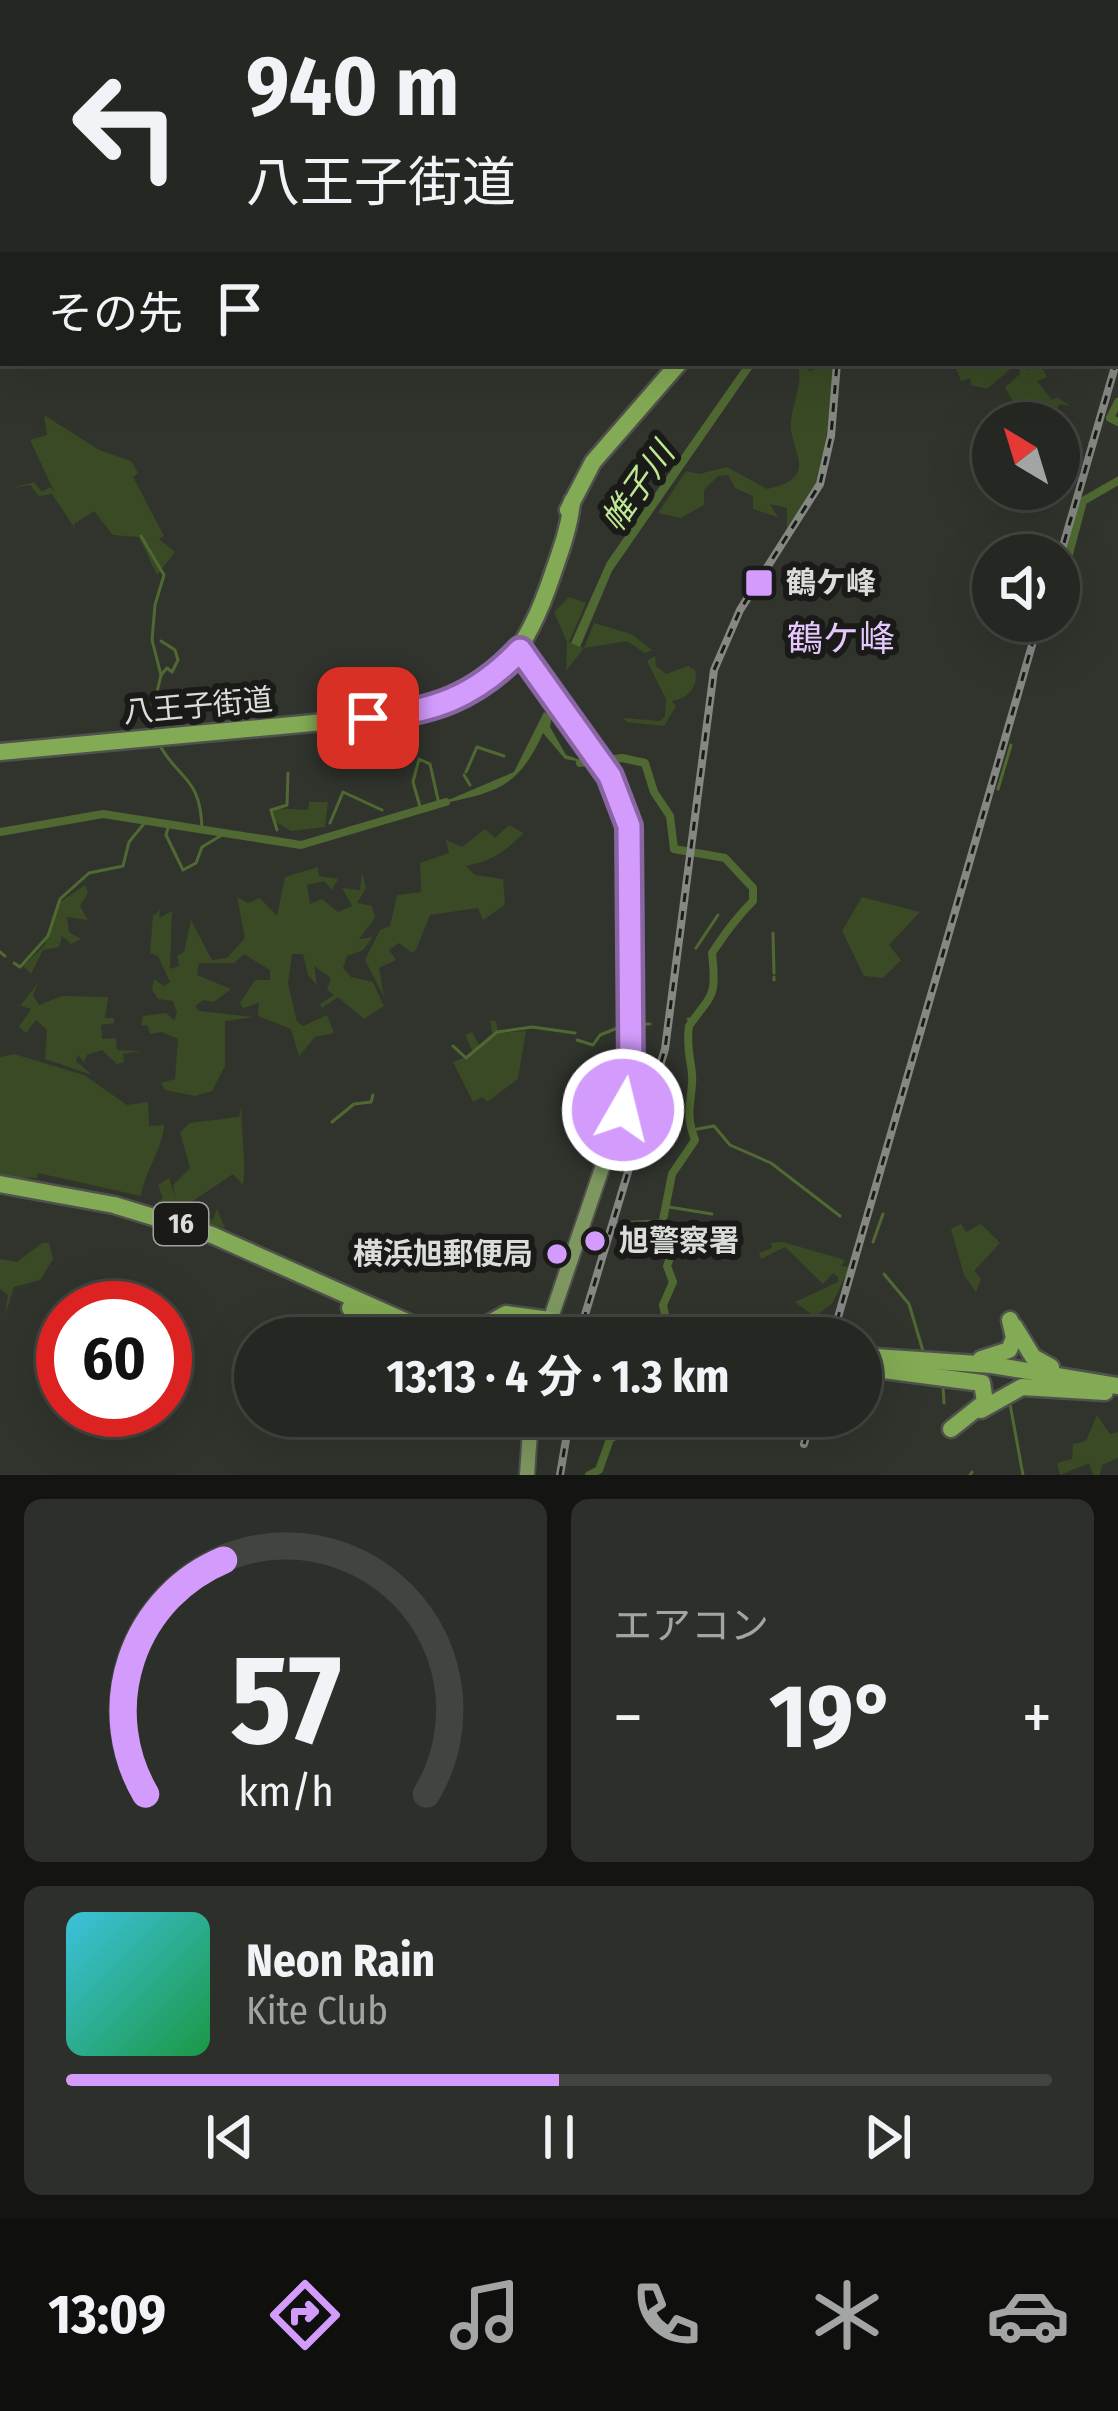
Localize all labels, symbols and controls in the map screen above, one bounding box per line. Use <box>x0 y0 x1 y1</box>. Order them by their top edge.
text: 940 m <box>246 36 459 137</box>
icon: left <box>48 48 204 204</box>
text: 八王子街道 <box>246 151 516 215</box>
icon: arrive <box>207 276 273 342</box>
text: その先 <box>48 287 183 341</box>
north arrow <box>972 402 1080 510</box>
map controls <box>972 402 1080 642</box>
water label: 帷子川 <box>593 433 684 539</box>
button: sound <box>972 534 1080 642</box>
place label: 鶴ケ峰 <box>786 565 876 601</box>
marker: 鶴ケ峰 <box>743 567 775 599</box>
district label: 鶴ケ峰 <box>787 617 895 661</box>
pin <box>317 667 419 769</box>
street label: 八王子街道 <box>122 682 274 730</box>
icon: arrive <box>335 685 401 751</box>
position arrow <box>560 1047 686 1173</box>
road number: 16 <box>154 1203 208 1245</box>
place label: 旭警察署 <box>619 1223 739 1259</box>
marker: 旭警察署 <box>582 1228 608 1254</box>
place label: 横浜旭郵便局 <box>353 1236 533 1272</box>
marker: 横浜旭郵便局 <box>544 1241 570 1267</box>
speed limit sign: 60 <box>36 1281 192 1437</box>
text: 13:13 · 4 分 · 1.3 km <box>387 1350 729 1404</box>
text: エアコン <box>613 1603 769 1649</box>
text: 57 <box>230 1626 341 1776</box>
text: 19° <box>769 1663 896 1771</box>
text: − <box>613 1678 643 1757</box>
text: + <box>1022 1678 1052 1757</box>
text: km/h <box>238 1765 333 1816</box>
text: Neon Rain <box>246 1934 435 1988</box>
text: Kite Club <box>246 1988 388 2034</box>
icon: previous <box>197 2104 263 2170</box>
icon: pause <box>526 2104 592 2170</box>
icon: next <box>855 2104 921 2170</box>
icon: directions <box>263 2273 347 2357</box>
icon: music <box>443 2273 527 2357</box>
icon: phone <box>624 2273 708 2357</box>
icon: climate <box>805 2273 889 2357</box>
icon: car <box>986 2273 1070 2357</box>
text: 13:09 <box>48 2283 166 2347</box>

